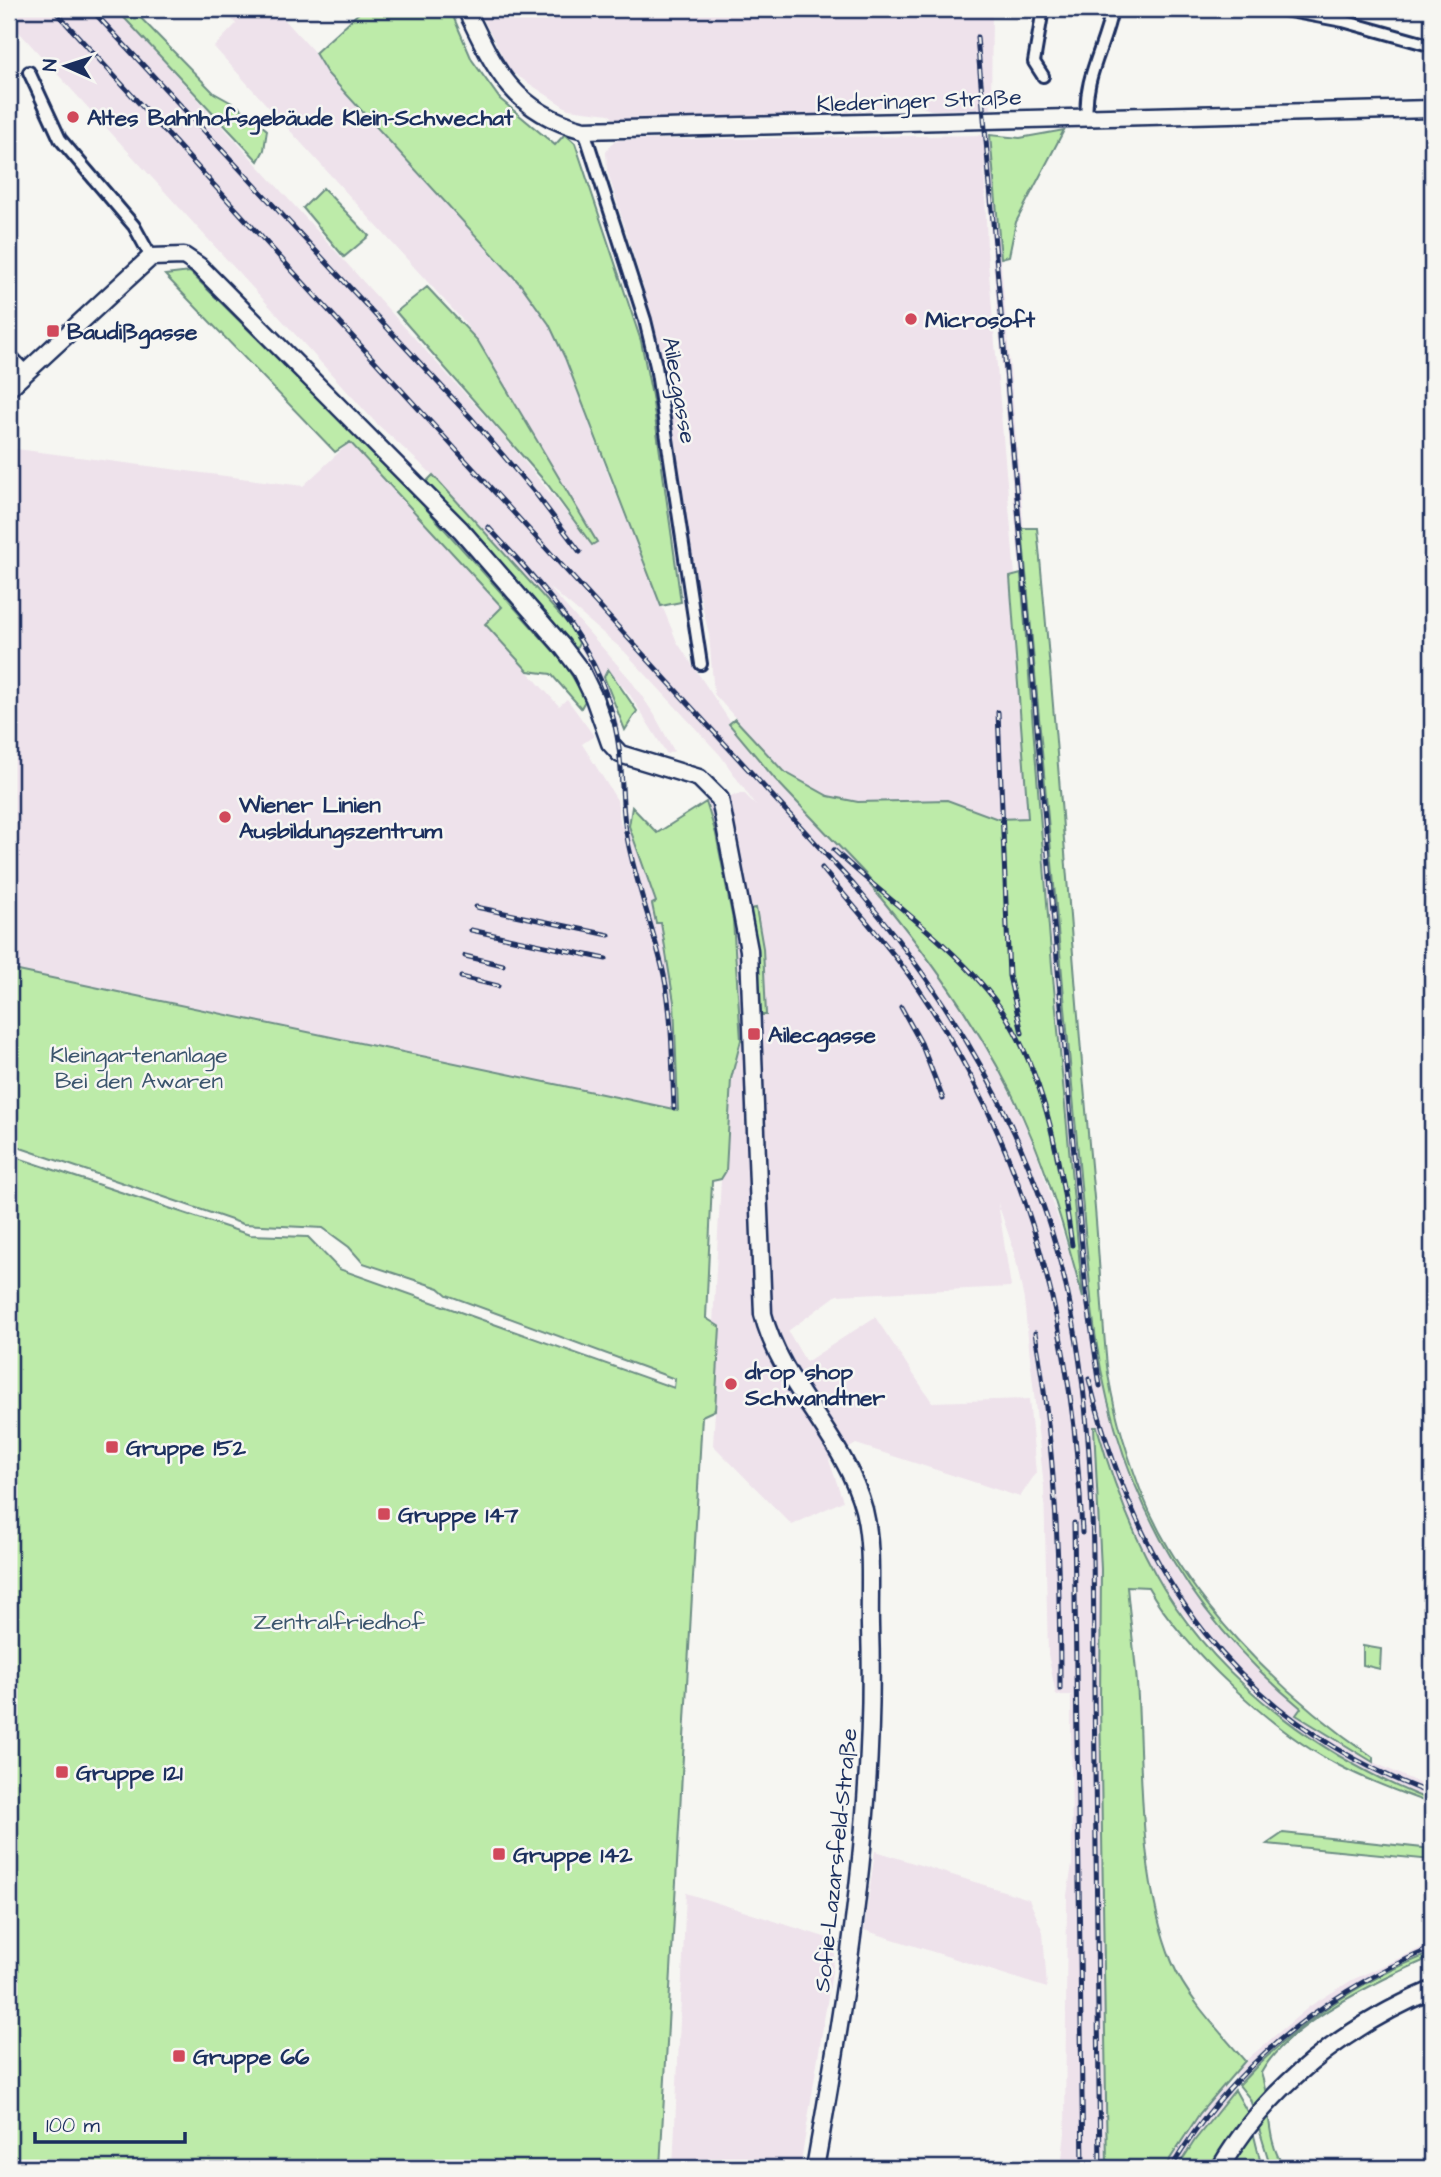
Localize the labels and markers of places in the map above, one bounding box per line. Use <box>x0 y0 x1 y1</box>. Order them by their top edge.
place label: Altes Bahnhofsgebäude Klein-Schwechat <box>87 102 514 135</box>
marker: Altes Bahnhofsgebäude Klein-Schwechat <box>65 109 81 125</box>
place label: Microsoft <box>925 304 1036 336</box>
marker: Microsoft <box>903 311 919 327</box>
place label: Baudißgasse <box>67 316 198 349</box>
marker: Baudißgasse <box>45 323 61 339</box>
place label: Wiener Linien Ausbildungszentrum <box>238 789 443 848</box>
marker: Wiener Linien Ausbildungszentrum <box>217 809 233 825</box>
place label: Ailecgasse <box>768 1019 876 1052</box>
marker: Ailecgasse <box>746 1026 762 1042</box>
place label: drop shop Schwandtner <box>744 1356 886 1414</box>
marker: drop shop Schwandtner <box>723 1376 739 1392</box>
place label: Gruppe 152 <box>126 1432 247 1464</box>
marker: Gruppe 152 <box>104 1439 120 1455</box>
place label: Gruppe 147 <box>398 1499 519 1531</box>
marker: Gruppe 147 <box>376 1506 392 1522</box>
place label: Gruppe 121 <box>76 1757 183 1789</box>
marker: Gruppe 121 <box>54 1764 70 1780</box>
place label: Gruppe 142 <box>513 1839 633 1871</box>
marker: Gruppe 142 <box>491 1846 507 1862</box>
place label: Gruppe 66 <box>193 2041 310 2073</box>
marker: Gruppe 66 <box>171 2048 187 2064</box>

